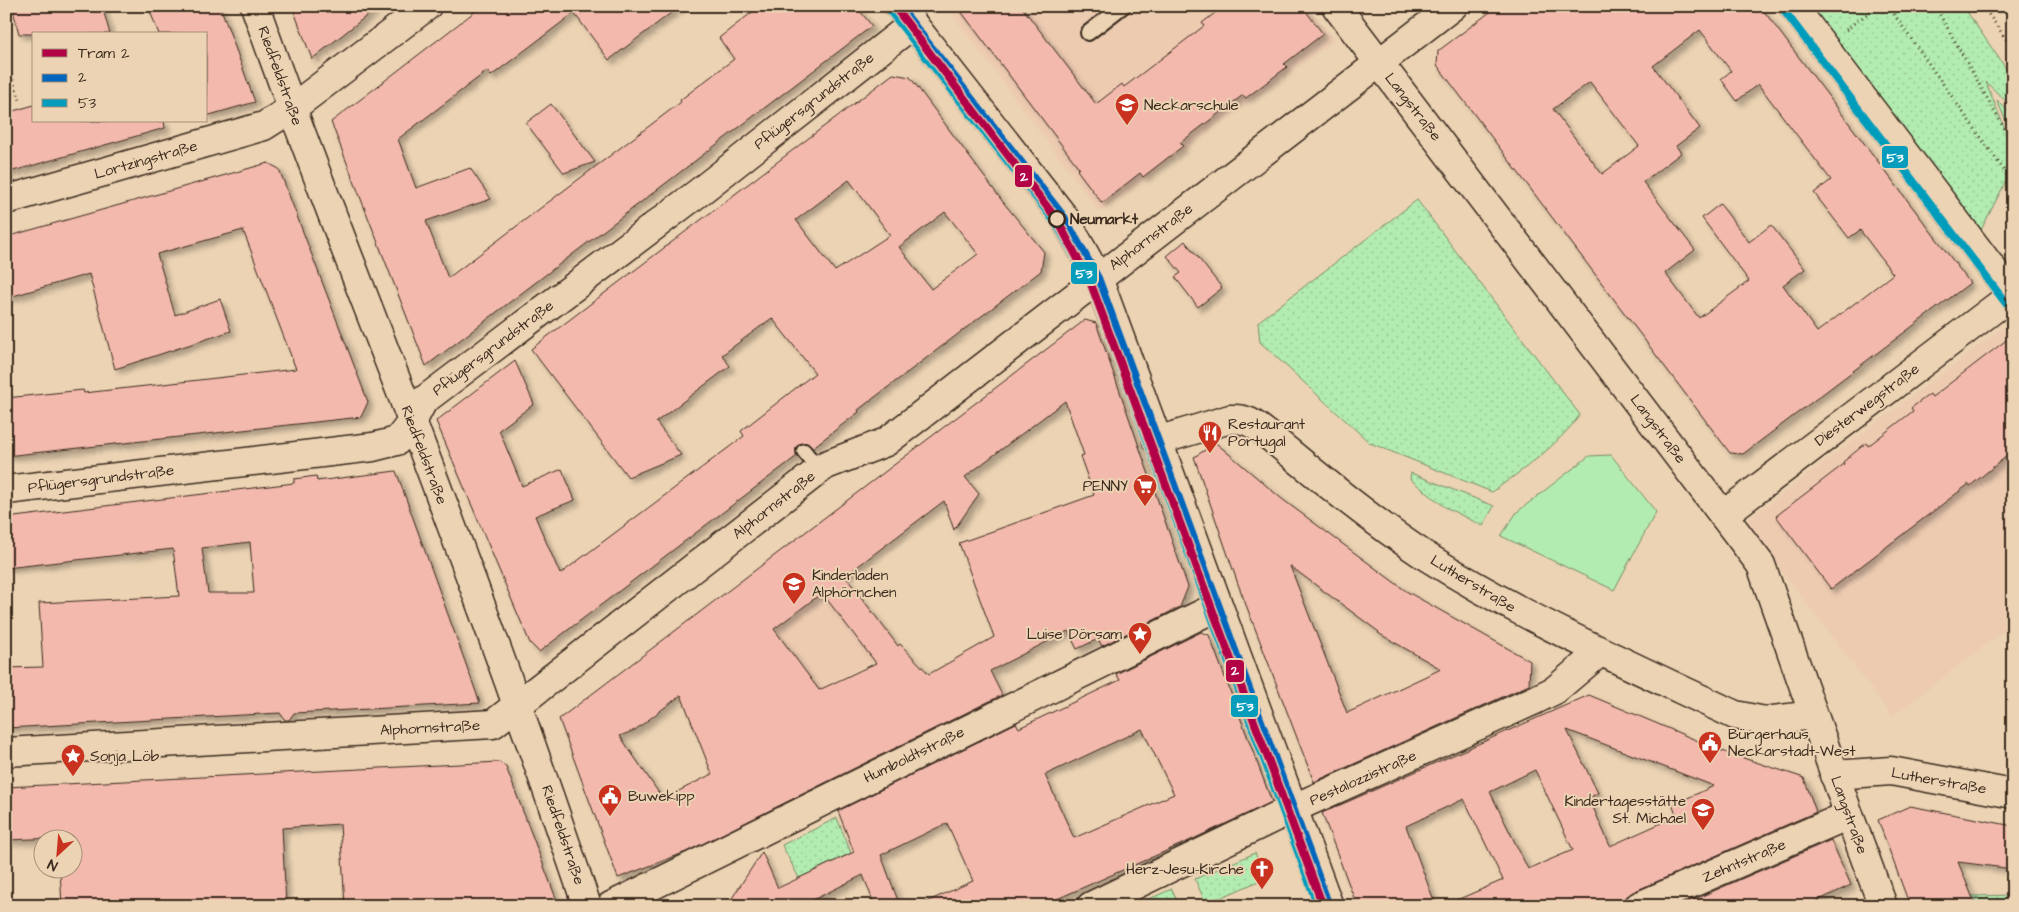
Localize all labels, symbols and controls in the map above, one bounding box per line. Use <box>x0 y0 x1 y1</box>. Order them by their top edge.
street label: Riedfeldstraße <box>252 23 308 129</box>
legend <box>32 32 208 122</box>
text: Tram 2 <box>78 43 130 64</box>
street label: Pflügersgrundstraße <box>750 47 879 155</box>
text: 2 <box>78 67 87 88</box>
street label: Langstraße <box>1379 68 1446 146</box>
school or university icon: Neckarschule <box>1114 92 1140 126</box>
text: 53 <box>78 93 97 114</box>
place label: Neckarschule <box>1144 95 1239 116</box>
street label: Lortzingstraße <box>92 135 200 186</box>
line badge: 53 <box>1881 145 1909 169</box>
text: 53 <box>1886 148 1904 168</box>
line badge: 2 <box>1014 164 1033 188</box>
text: 2 <box>1019 167 1029 187</box>
street label: Alphornstraße <box>1105 198 1197 276</box>
place label: Neumarkt <box>1070 209 1139 230</box>
marker: Neumarkt <box>1048 210 1066 228</box>
line badge: 53 <box>1070 261 1098 285</box>
text: 53 <box>1075 264 1093 284</box>
street label: Pflügersgrundstraße <box>428 295 559 401</box>
street label: Diesterwegstraße <box>1810 359 1924 452</box>
street label: Langstraße <box>1624 390 1691 468</box>
street label: Riedfeldstraße <box>396 403 452 507</box>
place label: Restaurant Portugal <box>1228 414 1305 453</box>
restaurant icon: Restaurant Portugal <box>1197 420 1223 454</box>
street label: Pflügersgrundstraße <box>27 460 175 499</box>
street label: Alphornstraße <box>728 466 820 544</box>
supermarket icon: PENNY <box>1132 473 1158 507</box>
place label: PENNY <box>1083 476 1128 497</box>
street label: Lutherstraße <box>1426 550 1520 618</box>
place label: Kinderladen Alphörnchen <box>812 565 897 603</box>
school or university icon: Kinderladen Alphörnchen <box>781 571 807 605</box>
place icon: Luise Dörsam <box>1127 621 1153 655</box>
place label: Luise Dörsam <box>1027 624 1122 645</box>
line badge: 2 <box>1225 659 1245 683</box>
text: 2 <box>1230 661 1240 681</box>
line badge: 53 <box>1230 694 1259 718</box>
text: 53 <box>1236 697 1254 717</box>
street label: Alphornstraße <box>379 715 481 741</box>
street label: Humboldtstraße <box>860 722 968 788</box>
place label: Bürgerhaus Neckarstadt-West <box>1728 724 1856 762</box>
public building icon: Bürgerhaus Neckarstadt-West <box>1697 730 1723 764</box>
place icon: Sonja Löb <box>60 743 86 777</box>
street label: Pestalozzistraße <box>1306 745 1420 811</box>
place label: Sonja Löb <box>90 746 160 767</box>
street label: Lutherstraße <box>1890 762 1988 800</box>
street label: Langstraße <box>1824 773 1873 857</box>
street label: Riedfeldstraße <box>536 782 590 888</box>
public building icon: Buwekipp <box>597 783 623 817</box>
place label: Buwekipp <box>628 786 695 807</box>
place label: Kindertagesstätte St. Michael <box>1565 791 1686 829</box>
school or university icon: Kindertagesstätte St. Michael <box>1690 797 1716 831</box>
north arrow <box>32 830 82 880</box>
street label: Zehntstraße <box>1699 834 1789 888</box>
text: N <box>44 854 61 876</box>
church icon: Herz-Jesu-Kirche <box>1249 856 1275 890</box>
place label: Herz-Jesu-Kirche <box>1126 859 1244 880</box>

